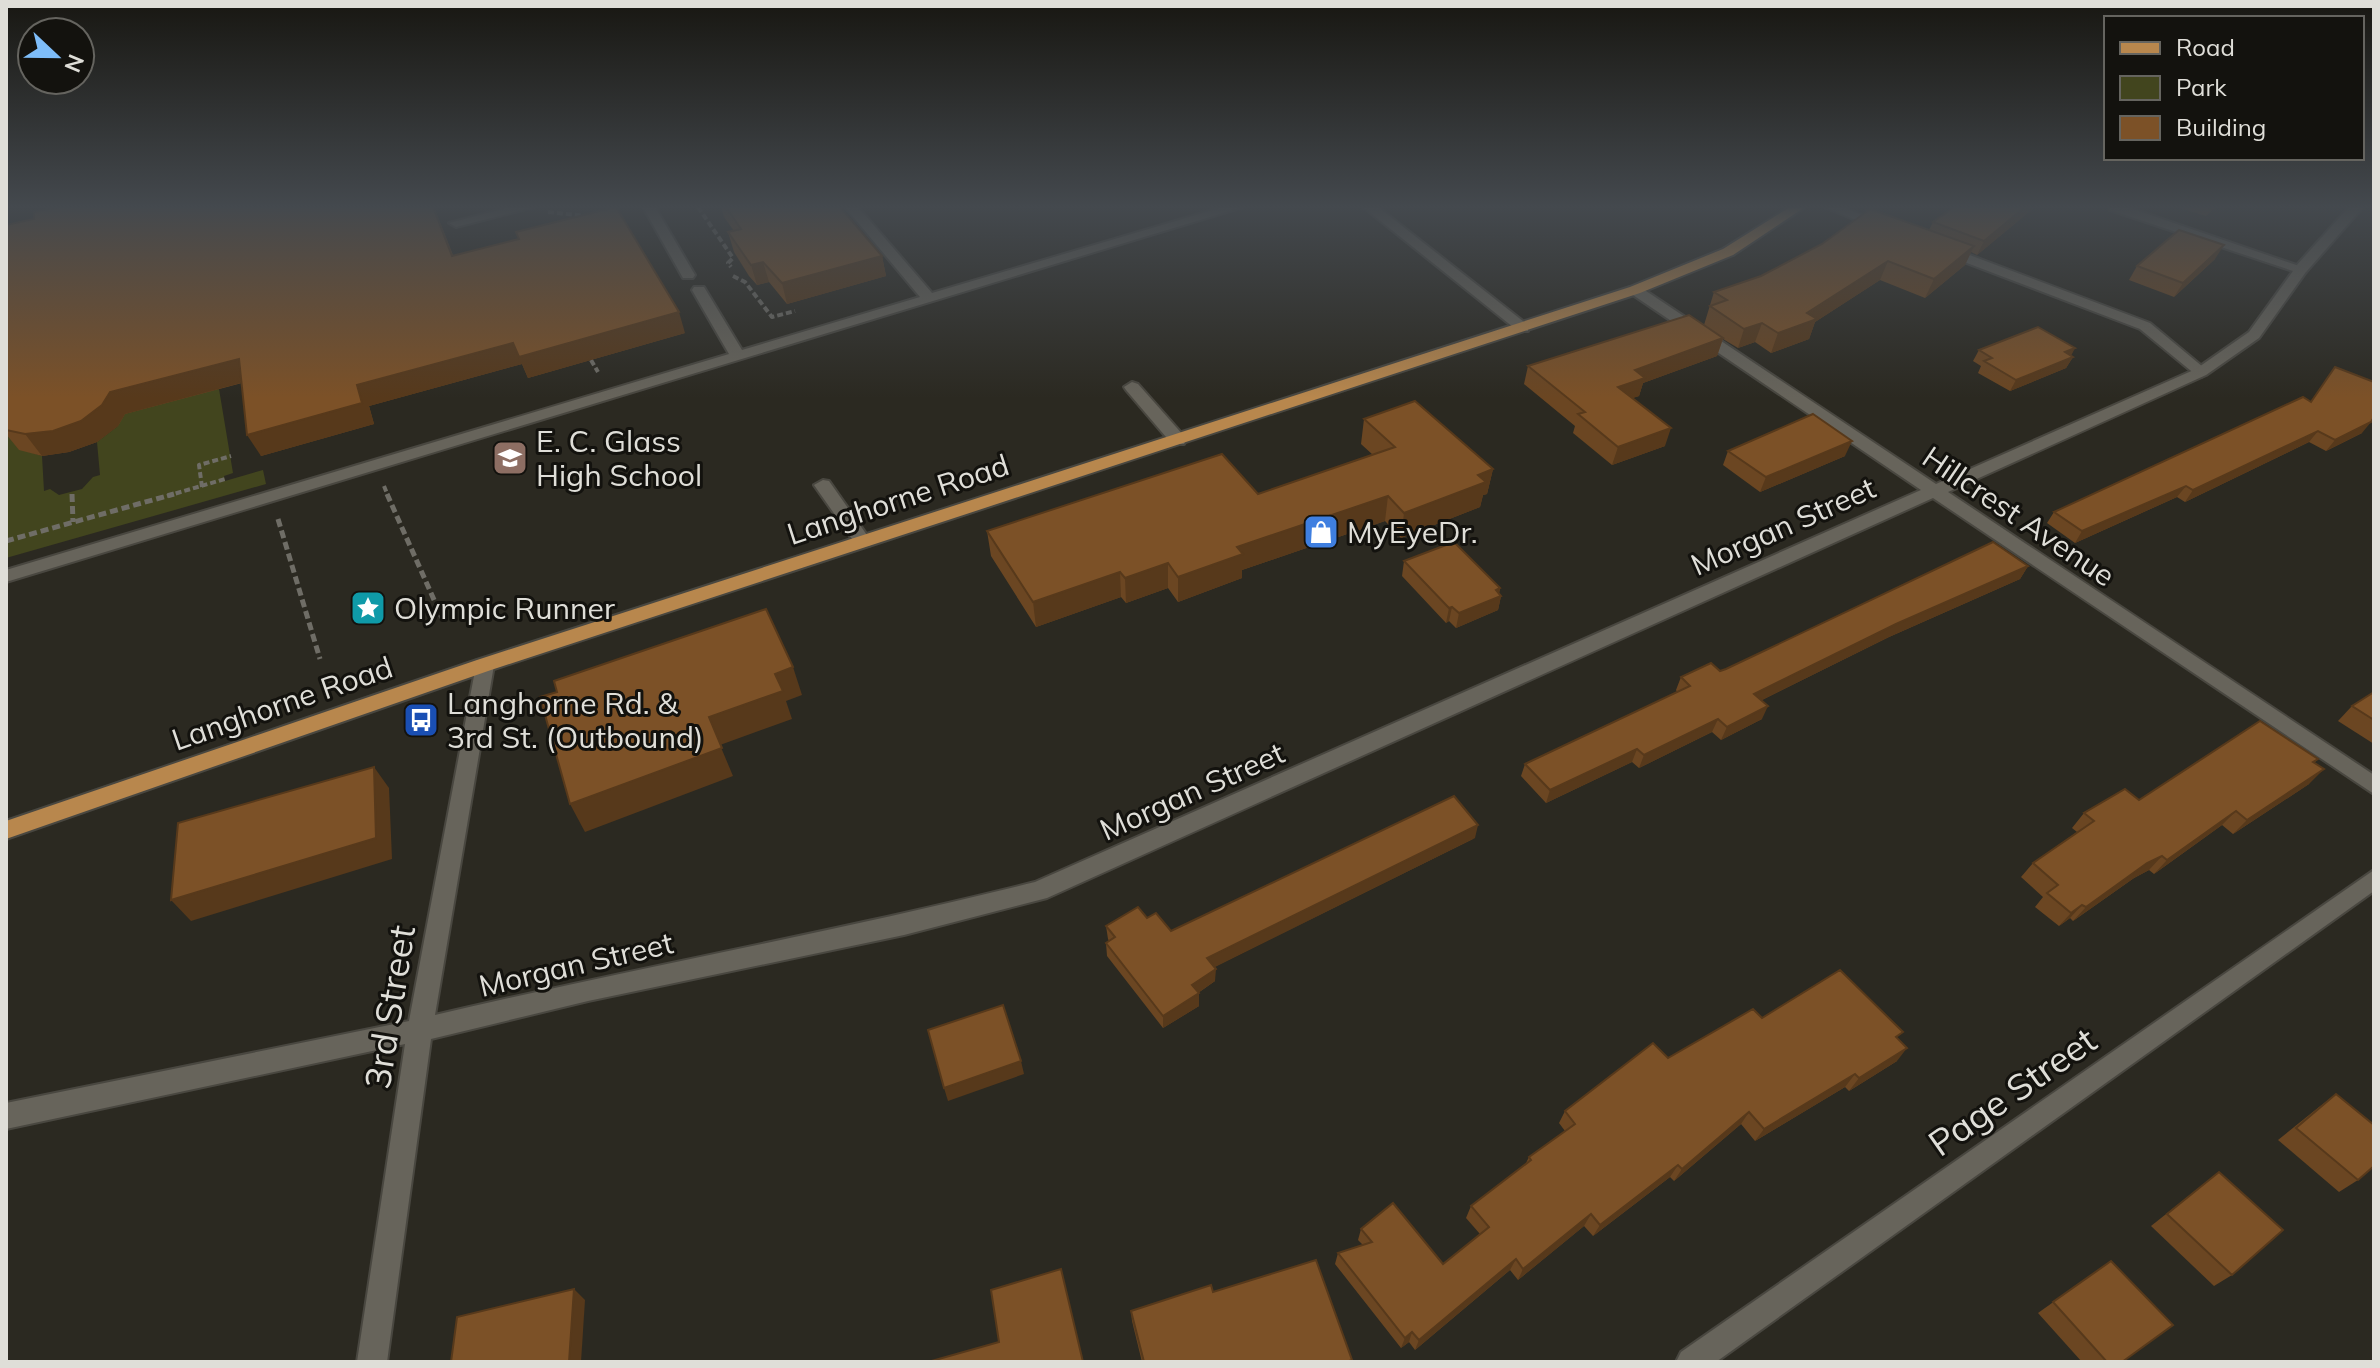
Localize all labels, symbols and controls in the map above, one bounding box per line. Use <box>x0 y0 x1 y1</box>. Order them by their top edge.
north arrow <box>16 16 96 96</box>
legend <box>2104 16 2364 160</box>
text: Road <box>2176 32 2235 62</box>
text: N <box>58 51 91 76</box>
text: Park <box>2176 72 2227 102</box>
text: Building <box>2176 112 2266 142</box>
place label: E. C. Glass High School <box>536 422 702 494</box>
street label: Hillcrest Avenue <box>1916 438 2122 594</box>
school or university icon: E. C. Glass High School <box>491 439 529 477</box>
street label: Langhorne Road <box>782 445 1014 553</box>
street label: Morgan Street <box>1685 468 1881 584</box>
shop icon: MyEyeDr. <box>1302 513 1340 551</box>
place label: MyEyeDr. <box>1347 513 1478 551</box>
place icon: Olympic Runner <box>349 589 387 627</box>
place label: Olympic Runner <box>394 589 615 627</box>
street label: Langhorne Road <box>167 647 397 759</box>
place label: Langhorne Rd. & 3rd St. (Outbound) <box>447 684 704 756</box>
bus stop icon: Langhorne Rd. & 3rd St. (Outbound) <box>402 701 440 739</box>
street label: Morgan Street <box>1094 733 1290 849</box>
street label: 3rd Street <box>354 922 424 1092</box>
street label: Morgan Street <box>475 923 677 1005</box>
street label: Page Street <box>1919 1017 2105 1165</box>

